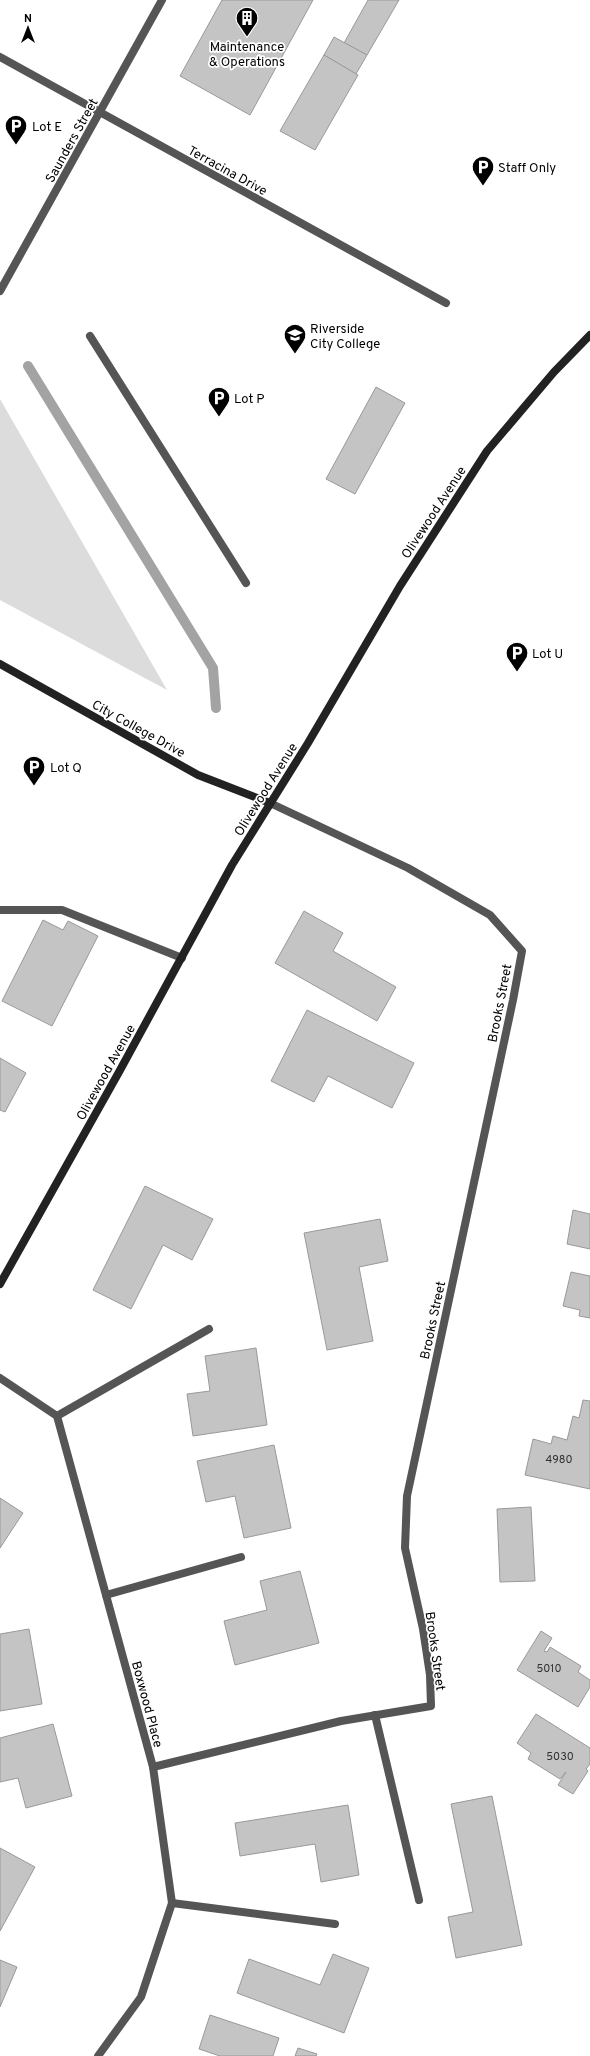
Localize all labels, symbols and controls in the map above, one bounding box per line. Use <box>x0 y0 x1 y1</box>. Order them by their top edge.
building icon: Maintenance & Operations <box>234 5 260 38</box>
north arrow <box>8 8 48 48</box>
text: N <box>24 12 32 26</box>
place label: Maintenance & Operations <box>209 40 285 71</box>
street label: Saunders Street <box>43 96 103 186</box>
parking icon: Lot E <box>3 113 29 146</box>
place label: Lot E <box>32 120 62 136</box>
street label: Terracina Drive <box>185 143 269 200</box>
parking icon: Staff Only <box>470 154 496 187</box>
place label: Staff Only <box>498 161 556 177</box>
school or university icon: Riverside City College <box>282 322 308 355</box>
place label: Riverside City College <box>310 322 380 353</box>
parking icon: Lot P <box>206 385 232 418</box>
place label: Lot P <box>234 392 265 408</box>
street label: Olivewood Avenue <box>399 464 471 562</box>
parking icon: Lot U <box>504 640 530 673</box>
place label: Lot U <box>532 647 563 663</box>
street label: City College Drive <box>89 697 187 762</box>
street label: Olivewood Avenue <box>232 740 302 840</box>
parking icon: Lot Q <box>21 754 47 787</box>
place label: Lot Q <box>50 761 82 777</box>
street label: Brooks Street <box>486 963 516 1044</box>
street label: Olivewood Avenue <box>74 1022 140 1124</box>
street label: Brooks Street <box>418 1280 450 1361</box>
house number: 4980 <box>546 1453 572 1467</box>
street label: Brooks Street <box>421 1611 447 1692</box>
street label: Boxwood Place <box>127 1660 165 1749</box>
house number: 5010 <box>536 1662 562 1676</box>
house number: 5030 <box>546 1750 574 1764</box>

